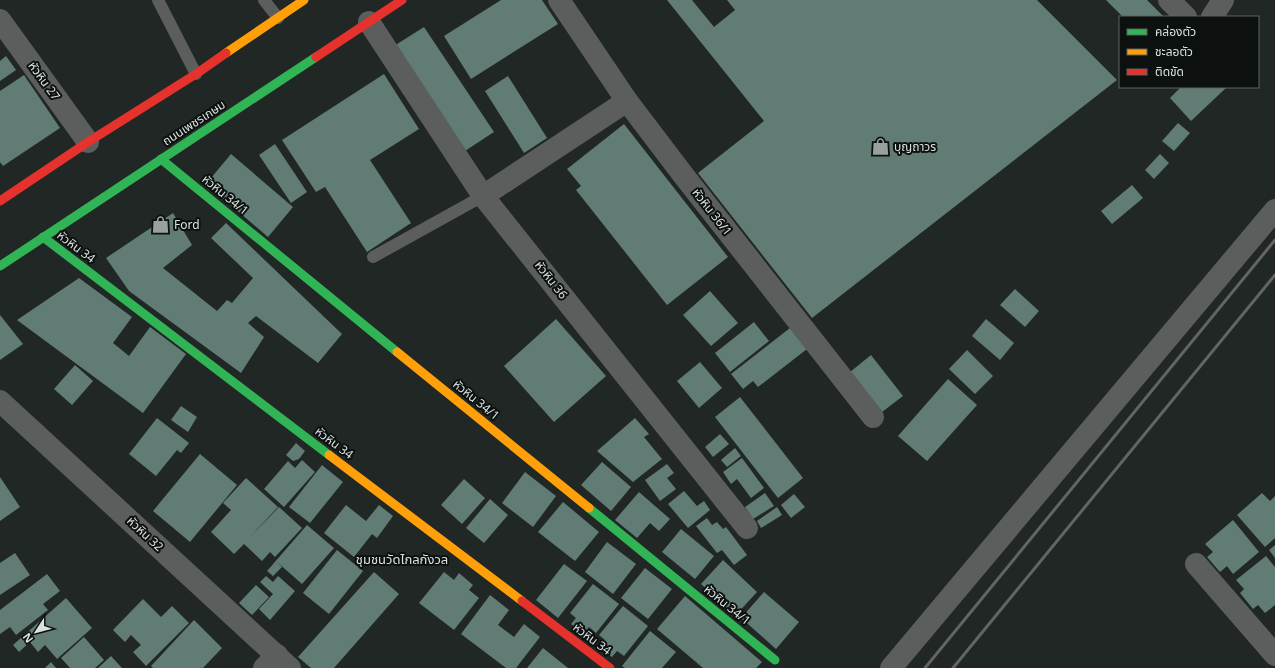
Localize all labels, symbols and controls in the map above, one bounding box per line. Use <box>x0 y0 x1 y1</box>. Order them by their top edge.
legend <box>1119 16 1259 88</box>
text: คล่องตัว <box>1155 23 1196 41</box>
text: ชะลอตัว <box>1155 43 1193 61</box>
street label: หัวหิน 27 <box>24 58 64 104</box>
text: ติดขัด <box>1155 63 1184 81</box>
street label: ถนนเพชรเกษม <box>159 96 229 150</box>
shop icon: บุญถาวร <box>871 137 891 157</box>
place label: บุญถาวร <box>894 138 936 156</box>
street label: หัวหิน 34/1 <box>198 171 252 219</box>
street label: หัวหิน 36/1 <box>688 185 736 239</box>
shop icon: Ford <box>151 215 171 235</box>
place label: Ford <box>174 216 200 234</box>
street label: หัวหิน 34 <box>53 227 99 268</box>
street label: หัวหิน 36 <box>530 257 572 303</box>
street label: หัวหิน 34/1 <box>449 376 503 424</box>
street label: หัวหิน 34 <box>311 423 357 464</box>
street label: หัวหิน 32 <box>123 512 167 556</box>
district label: ชุมชนวัดไกลกังวล <box>356 550 448 570</box>
street label: หัวหิน 34/1 <box>700 581 754 629</box>
north arrow <box>16 612 56 652</box>
street label: หัวหิน 34 <box>569 619 615 660</box>
text: N <box>19 629 38 646</box>

